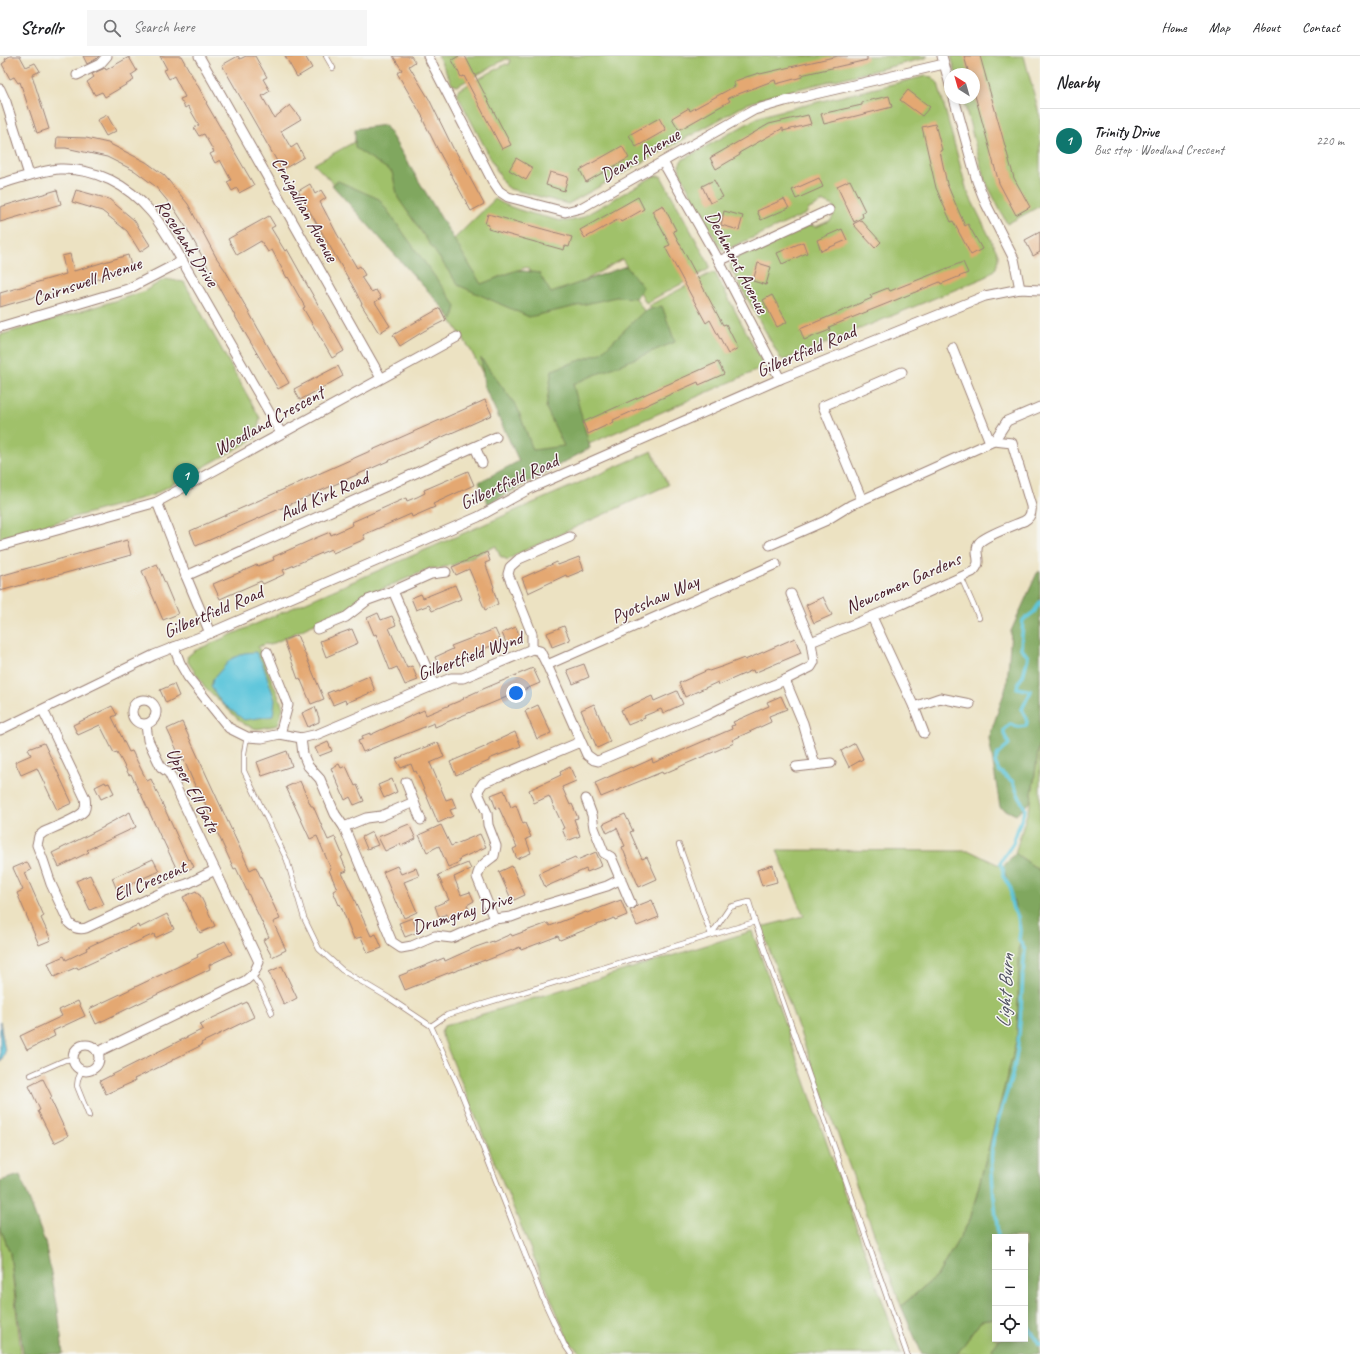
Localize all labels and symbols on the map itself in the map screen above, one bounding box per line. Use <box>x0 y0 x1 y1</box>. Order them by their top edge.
north arrow <box>944 68 980 104</box>
street label: Deans Avenue <box>596 122 686 187</box>
street label: Craigallian Avenue <box>266 152 345 267</box>
street label: Rosebank Drive <box>150 195 225 293</box>
street label: Dechmont Avenue <box>700 206 775 319</box>
street label: Cairnswell Avenue <box>29 251 146 311</box>
street label: Gilbertfield Road <box>753 318 863 383</box>
street label: Woodland Crescent <box>210 380 331 461</box>
street label: Gilbertfield Road <box>456 447 565 515</box>
pin: 1 <box>173 463 199 496</box>
street label: Auld Kirk Road <box>276 464 376 526</box>
street label: Newcomen Gardens <box>841 546 966 619</box>
street label: Pyotshaw Way <box>607 568 704 629</box>
street label: Gilbertfield Road <box>160 579 270 644</box>
street label: Gilbertfield Wynd <box>414 625 528 686</box>
your location <box>506 683 526 703</box>
street label: Upper Ell Gate <box>161 743 226 838</box>
street label: Ell Crescent <box>110 854 192 907</box>
street label: Drumgray Drive <box>409 886 516 940</box>
water label: Light Burn <box>991 951 1020 1029</box>

